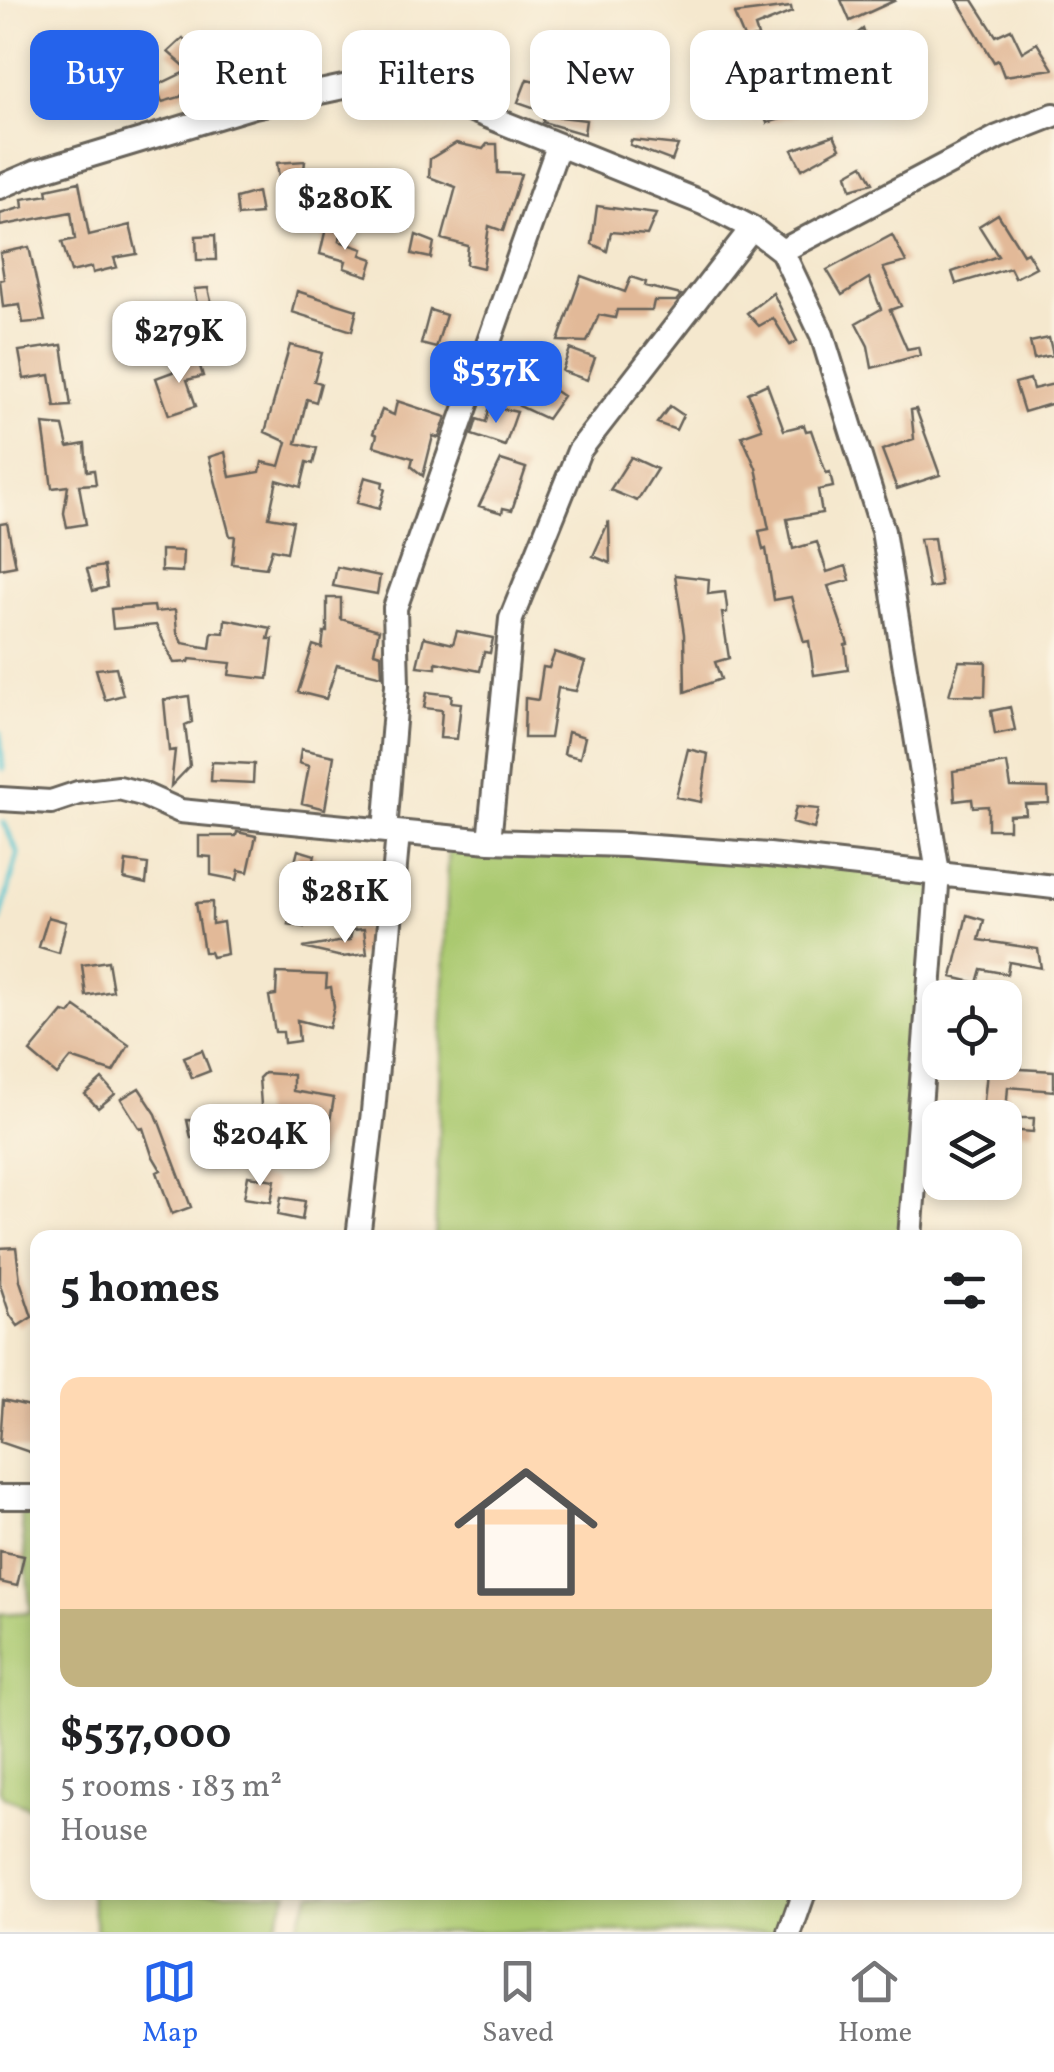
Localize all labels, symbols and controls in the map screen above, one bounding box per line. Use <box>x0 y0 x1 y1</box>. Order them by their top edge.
chip: Buy <box>30 30 159 120</box>
chip: Rent <box>179 30 322 120</box>
chip: Filters <box>342 30 510 120</box>
chip: New <box>530 30 670 120</box>
chip: Apartment <box>690 30 928 120</box>
pin: $280K <box>275 168 415 253</box>
text: $280K <box>298 178 392 222</box>
pin: $279K <box>109 301 249 386</box>
text: $279K <box>134 311 224 355</box>
pin: $537K <box>426 341 566 426</box>
text: $537K <box>452 351 540 395</box>
pin: $281K <box>275 861 415 946</box>
text: $281K <box>301 871 389 915</box>
map controls <box>922 980 1022 1200</box>
button: locate <box>922 980 1022 1080</box>
button: layers <box>922 1100 1022 1200</box>
pin: $204K <box>190 1104 330 1189</box>
text: $204K <box>212 1114 308 1158</box>
text: 5 homes <box>60 1261 220 1320</box>
icon: filters <box>937 1263 992 1318</box>
icon: home <box>436 1442 616 1622</box>
text: $537,000 <box>60 1707 232 1766</box>
text: 5 rooms · 183 m² <box>60 1766 282 1810</box>
text: House <box>60 1810 148 1854</box>
tab: Map <box>142 1954 198 2053</box>
tab: Saved <box>482 1954 554 2053</box>
tab: Home <box>838 1954 912 2053</box>

